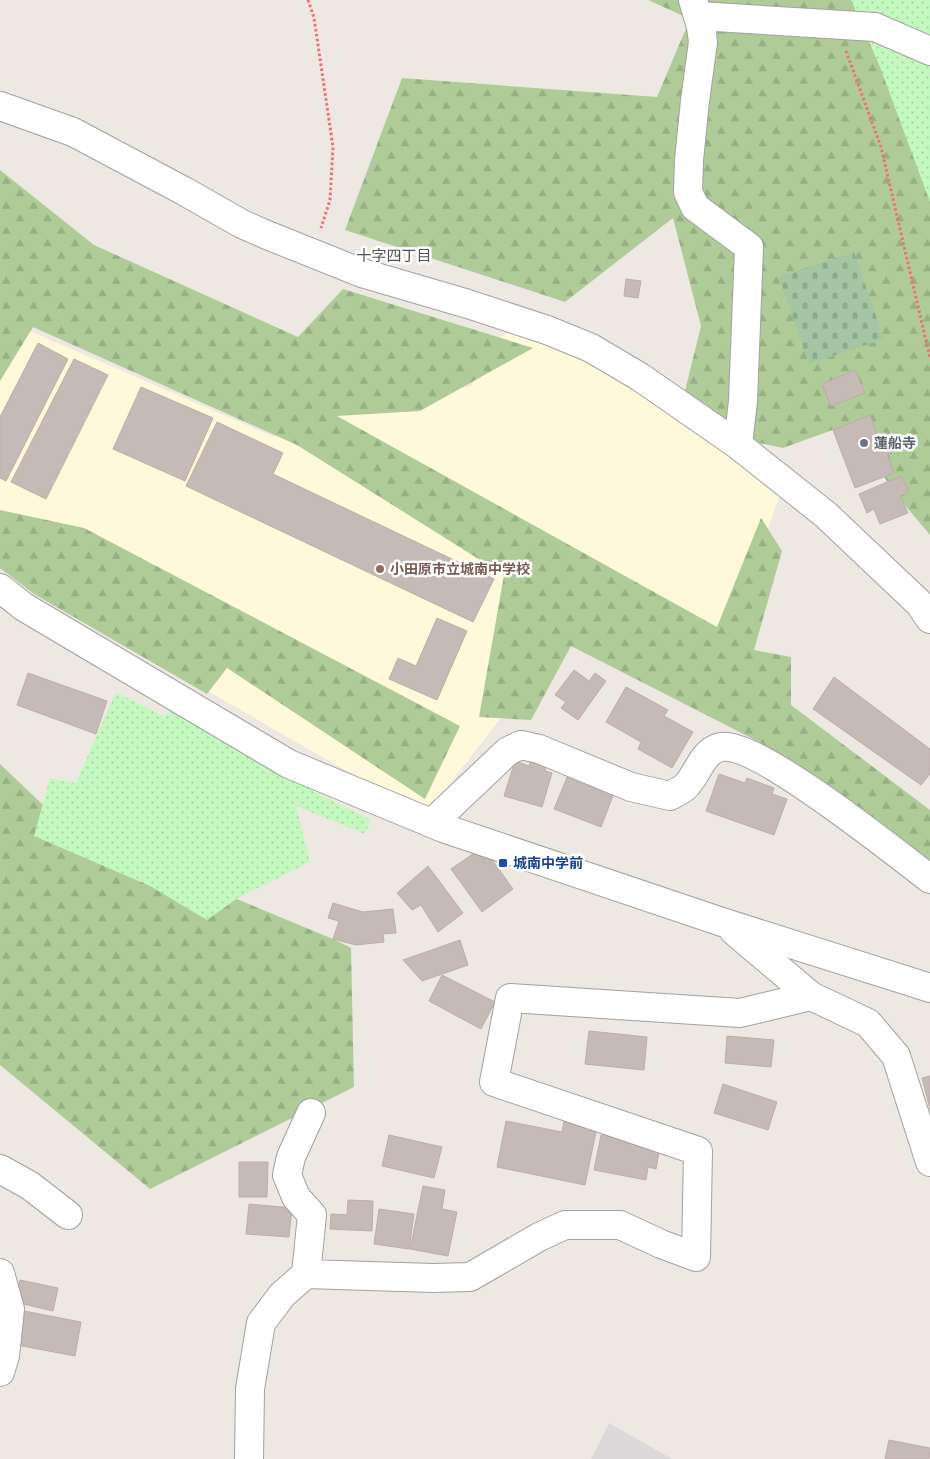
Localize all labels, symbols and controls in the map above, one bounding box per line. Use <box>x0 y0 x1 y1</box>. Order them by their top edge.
district label: 十字四丁目 <box>356 247 432 265</box>
place label: 蓮船寺 <box>874 435 916 452</box>
marker: 蓮船寺 <box>858 437 870 449</box>
place label: 小田原市立城南中学校 <box>390 561 530 578</box>
marker: 小田原市立城南中学校 <box>374 563 386 575</box>
place label: 城南中学前 <box>513 855 583 872</box>
marker: 城南中学前 <box>497 857 509 869</box>

